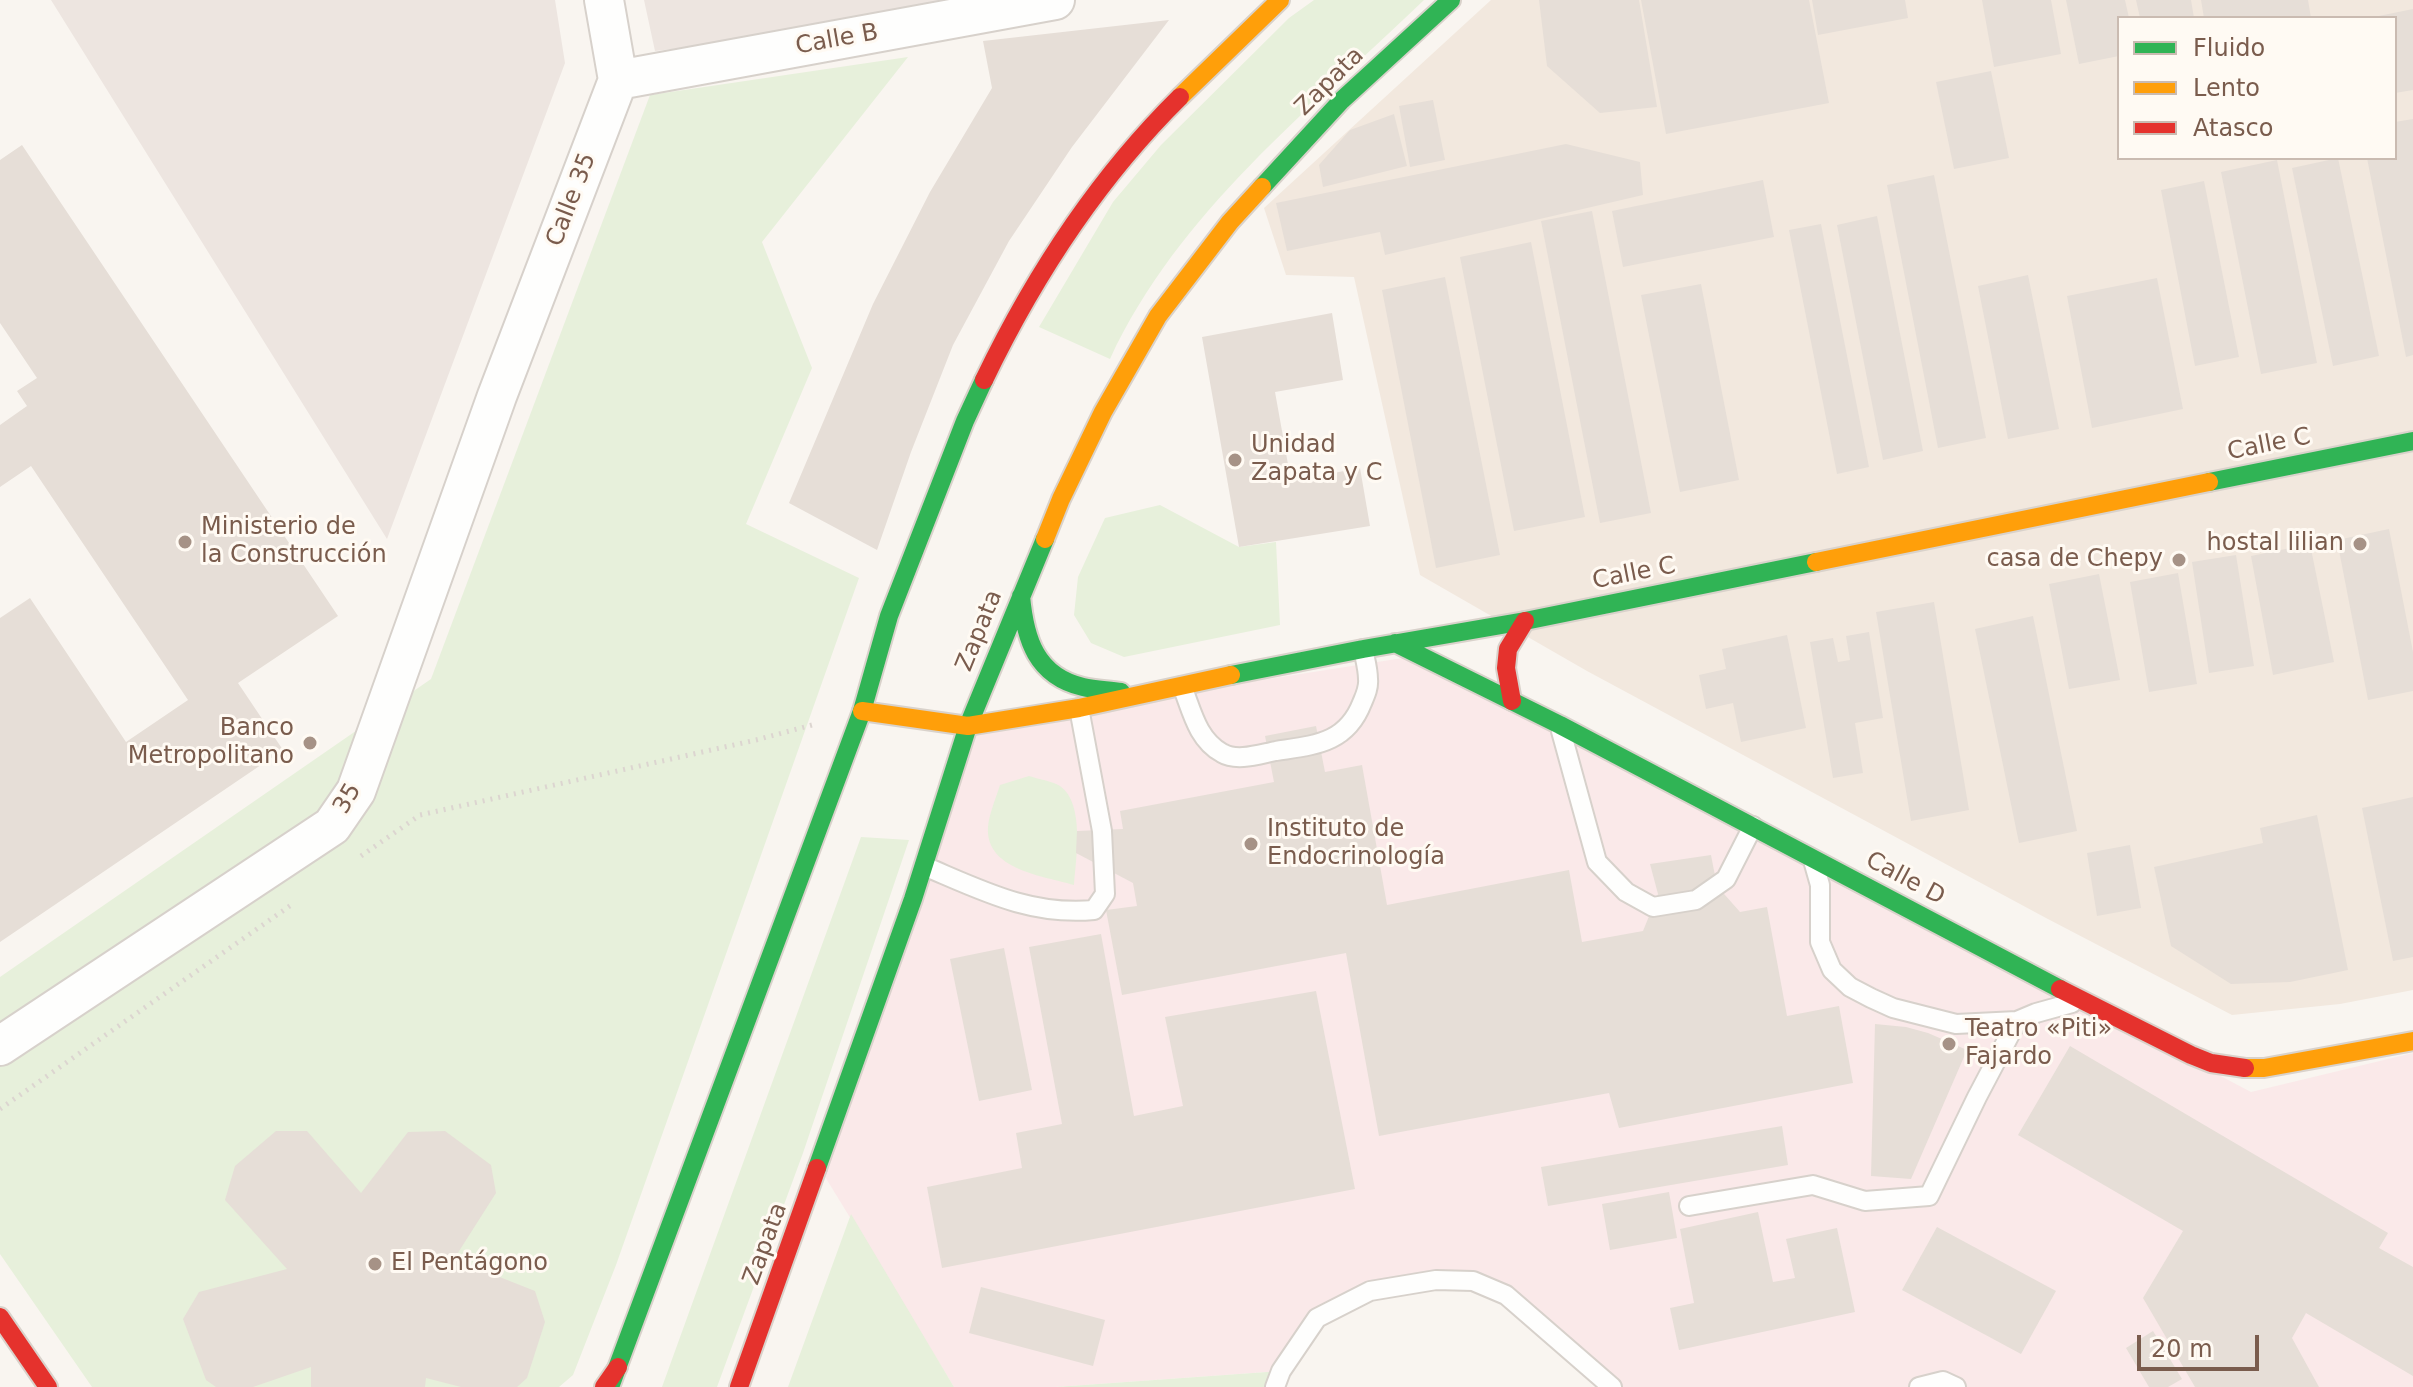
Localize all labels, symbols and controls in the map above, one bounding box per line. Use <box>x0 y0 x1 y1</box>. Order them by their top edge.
legend <box>2117 16 2397 160</box>
street label: Calle B <box>793 19 881 61</box>
text: Fluido <box>2193 34 2265 62</box>
street label: Zapata <box>1290 42 1370 122</box>
text: Lento <box>2193 74 2260 102</box>
text: Atasco <box>2193 114 2274 142</box>
street label: Calle 35 <box>541 149 603 251</box>
street label: Calle C <box>2225 423 2313 467</box>
place label: Unidad Zapata y C <box>1251 432 1382 488</box>
marker: Unidad Zapata y C <box>1226 451 1244 469</box>
place label: Ministerio de la Construcción <box>201 514 387 570</box>
place label: hostal lilian <box>2207 530 2344 558</box>
marker: Ministerio de la Construcción <box>176 533 194 551</box>
marker: hostal lilian <box>2351 535 2369 553</box>
place label: casa de Chepy <box>1986 546 2163 574</box>
marker: casa de Chepy <box>2170 551 2188 569</box>
street label: Calle C <box>1590 552 1678 596</box>
street label: Zapata <box>951 586 1009 676</box>
place label: Banco Metropolitano <box>128 715 294 771</box>
marker: Banco Metropolitano <box>301 734 319 752</box>
street label: 35 <box>328 779 368 819</box>
place label: Instituto de Endocrinología <box>1267 816 1445 872</box>
marker: Instituto de Endocrinología <box>1242 835 1260 853</box>
street label: Calle D <box>1860 846 1950 912</box>
place label: Teatro «Piti» Fajardo <box>1965 1016 2112 1072</box>
marker: Teatro «Piti» Fajardo <box>1940 1035 1958 1053</box>
street label: Zapata <box>738 1199 794 1289</box>
place label: El Pentágono <box>391 1250 548 1278</box>
marker: El Pentágono <box>366 1255 384 1273</box>
scale bar <box>2141 1319 2263 1369</box>
text: 20 m <box>2151 1335 2213 1363</box>

